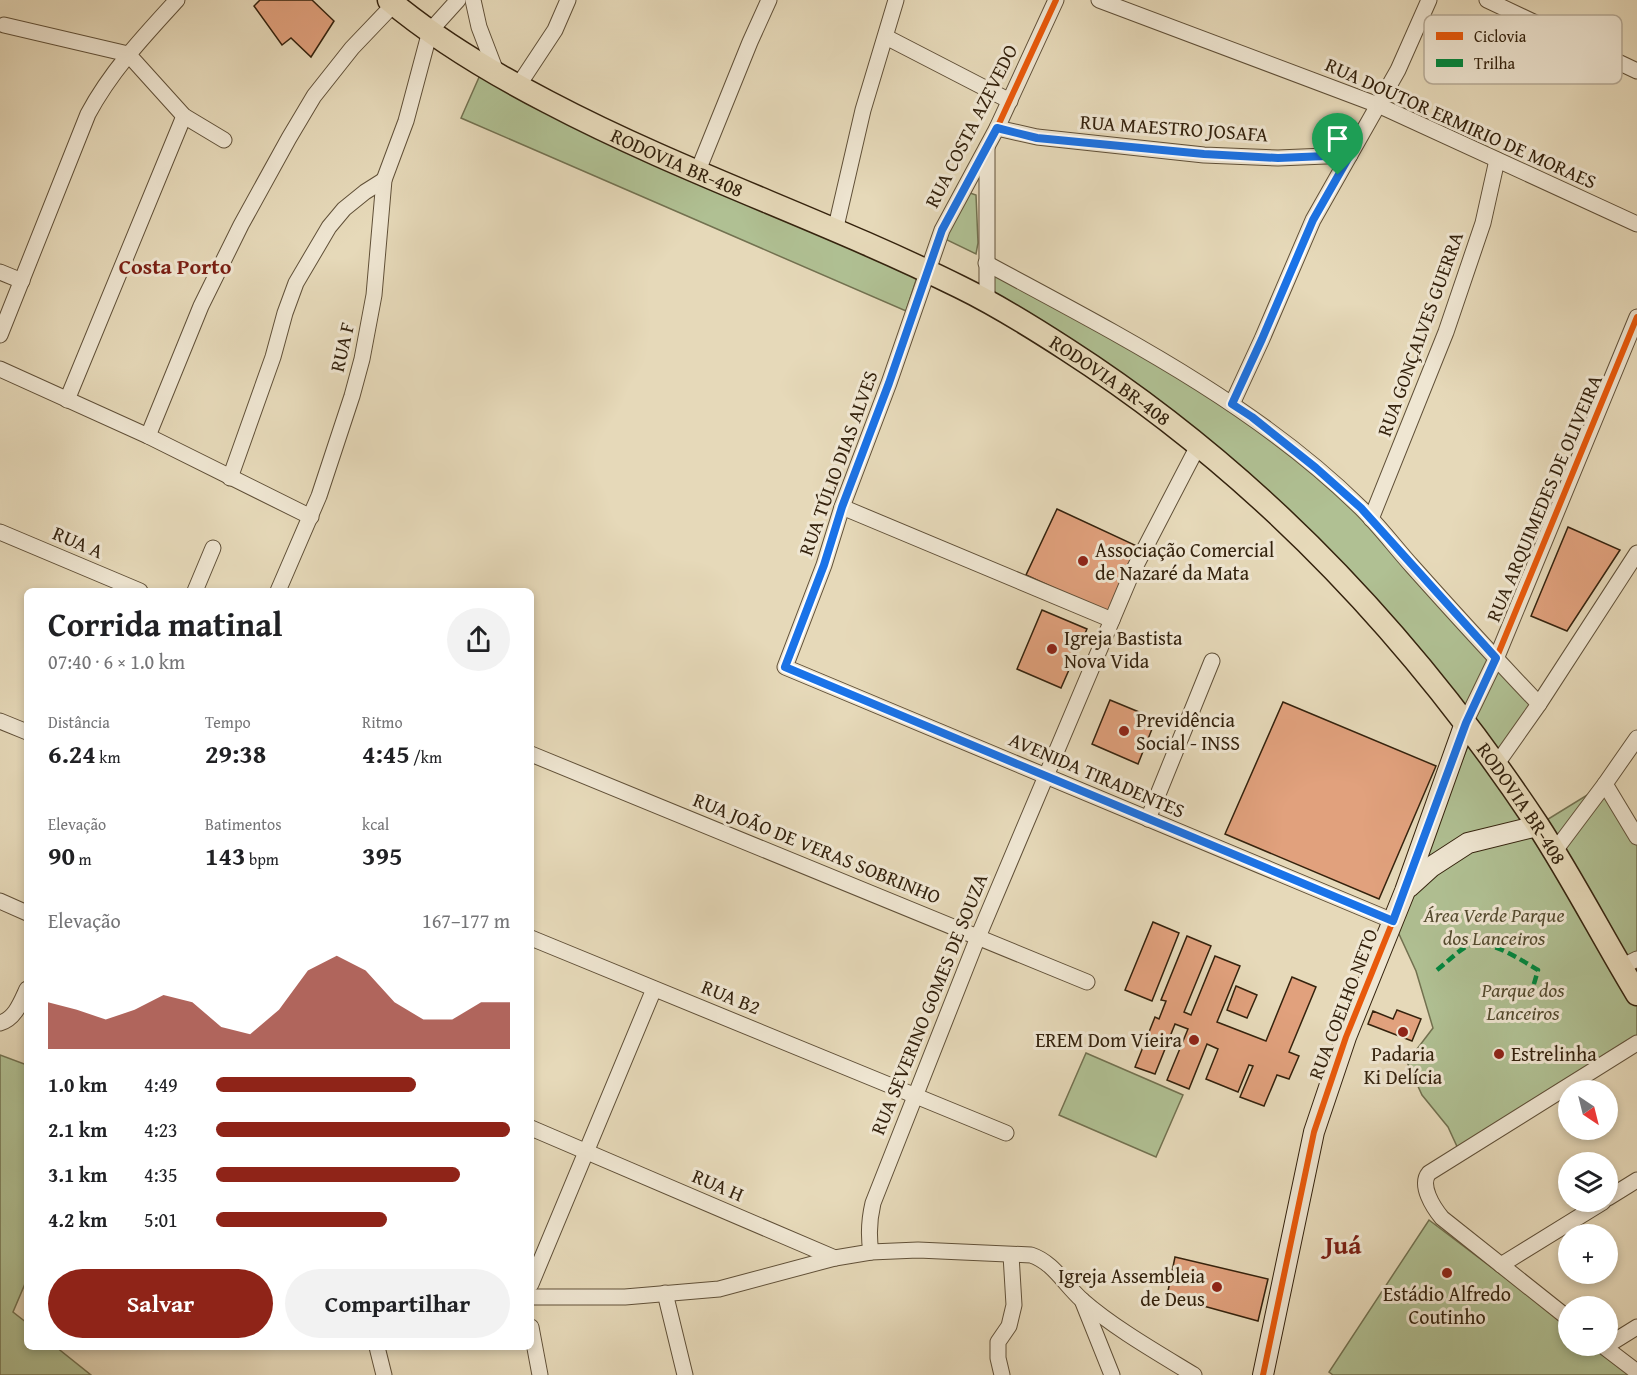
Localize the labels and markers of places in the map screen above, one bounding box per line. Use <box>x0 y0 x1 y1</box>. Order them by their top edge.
pin <box>1312 113 1363 175</box>
place label: Associação Comercial de Nazaré da Mata <box>1095 535 1275 587</box>
marker: Associação Comercial de Nazaré da Mata <box>1076 554 1090 568</box>
place label: Igreja Bastista Nova Vida <box>1064 623 1183 675</box>
marker: Igreja Bastista Nova Vida <box>1045 642 1059 656</box>
place label: Previdência Social - INSS <box>1136 705 1240 757</box>
marker: Previdência Social - INSS <box>1117 724 1131 738</box>
place label: EREM Dom Vieira <box>1035 1025 1183 1054</box>
marker: Padaria Ki Delícia <box>1396 1025 1410 1039</box>
marker: EREM Dom Vieira <box>1187 1033 1201 1047</box>
place label: Padaria Ki Delícia <box>1364 1039 1443 1091</box>
place label: Estrelinha <box>1511 1039 1597 1068</box>
marker: Estrelinha <box>1492 1047 1506 1061</box>
place label: Igreja Assembleia de Deus <box>1058 1261 1206 1313</box>
marker: Estádio Alfredo Coutinho <box>1440 1266 1454 1280</box>
place label: Estádio Alfredo Coutinho <box>1383 1279 1511 1331</box>
marker: Igreja Assembleia de Deus <box>1210 1280 1224 1294</box>

